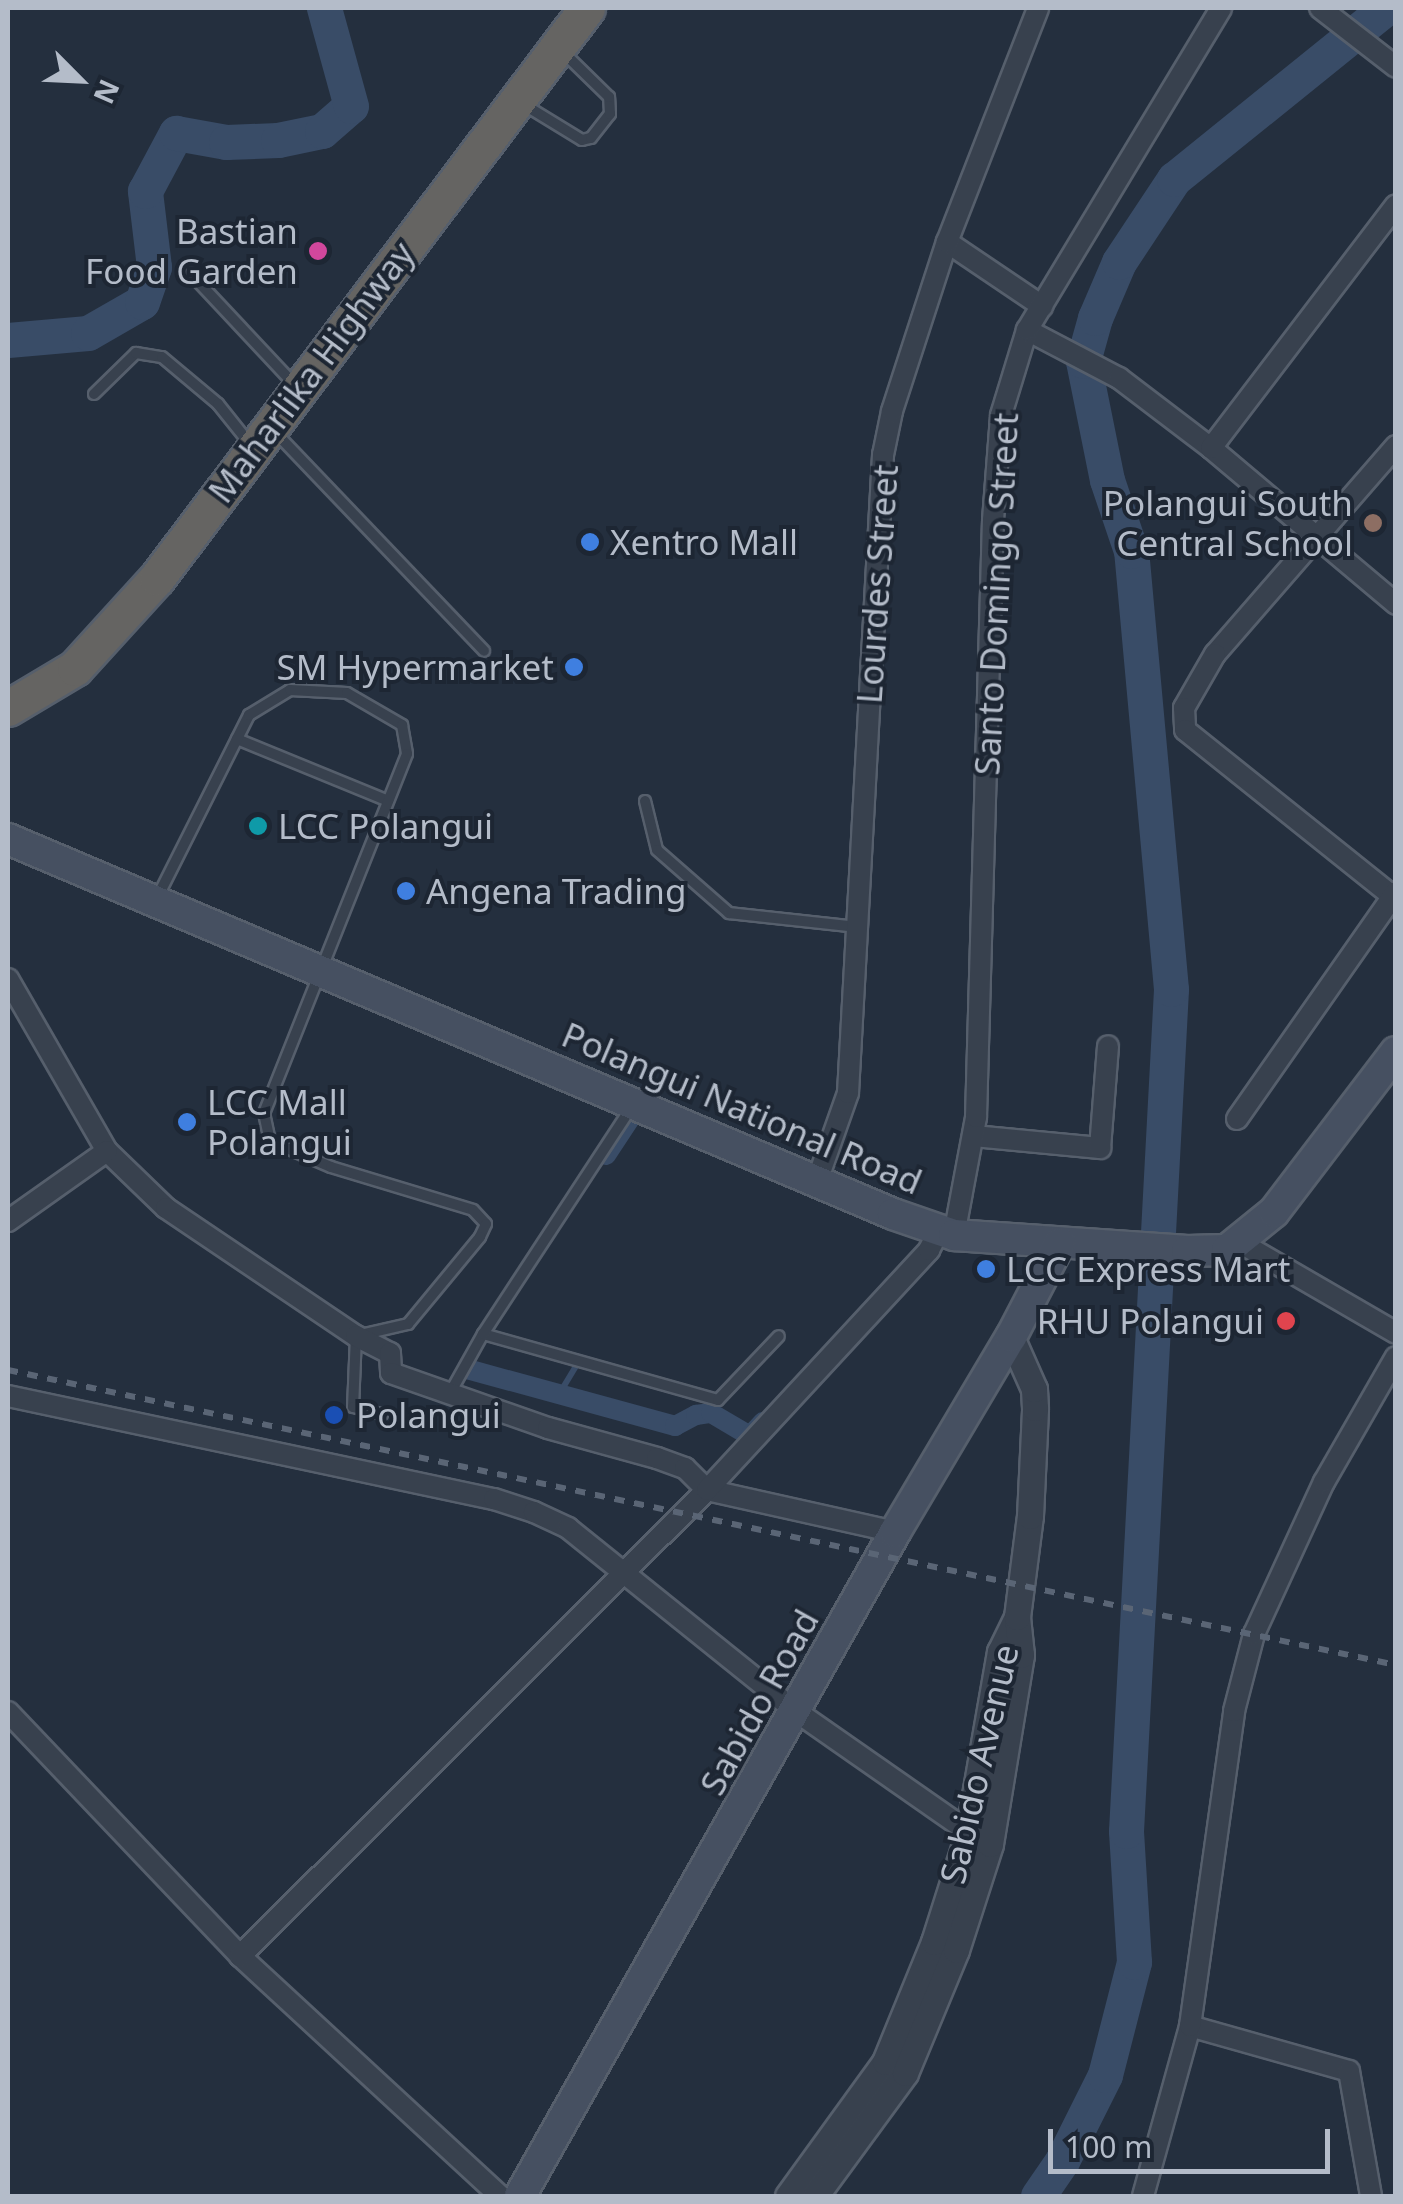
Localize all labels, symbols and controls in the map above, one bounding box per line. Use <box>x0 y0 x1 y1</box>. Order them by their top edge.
north arrow <box>30 30 130 130</box>
text: N <box>85 74 129 110</box>
place label: Bastian Food Garden <box>85 210 298 292</box>
street label: Maharlika Highway <box>199 233 423 511</box>
marker: Bastian Food Garden <box>307 240 329 262</box>
street label: Santo Domingo Street <box>966 412 1026 776</box>
street label: Lourdes Street <box>848 463 906 705</box>
place label: Polangui South Central School <box>1103 482 1353 564</box>
marker: Polangui South Central School <box>1362 512 1384 534</box>
place label: Xentro Mall <box>610 521 798 563</box>
marker: Xentro Mall <box>579 531 601 553</box>
place label: SM Hypermarket <box>277 646 554 688</box>
marker: SM Hypermarket <box>563 656 585 678</box>
place label: LCC Polangui <box>278 805 493 847</box>
marker: LCC Polangui <box>247 815 269 837</box>
place label: Angena Trading <box>426 870 686 912</box>
marker: Angena Trading <box>395 880 417 902</box>
street label: Polangui National Road <box>556 1013 928 1203</box>
place label: LCC Mall Polangui <box>207 1081 352 1163</box>
marker: LCC Mall Polangui <box>176 1111 198 1133</box>
place label: LCC Express Mart <box>1006 1248 1290 1290</box>
marker: LCC Express Mart <box>975 1258 997 1280</box>
place label: RHU Polangui <box>1037 1300 1264 1342</box>
marker: RHU Polangui <box>1273 1308 1299 1334</box>
place label: Polangui <box>356 1394 501 1436</box>
marker: Polangui <box>321 1402 347 1428</box>
street label: Sabido Road <box>691 1602 827 1802</box>
street label: Sabido Avenue <box>931 1640 1027 1888</box>
scale bar <box>1053 2109 1336 2171</box>
text: 100 m <box>1065 2126 1152 2167</box>

